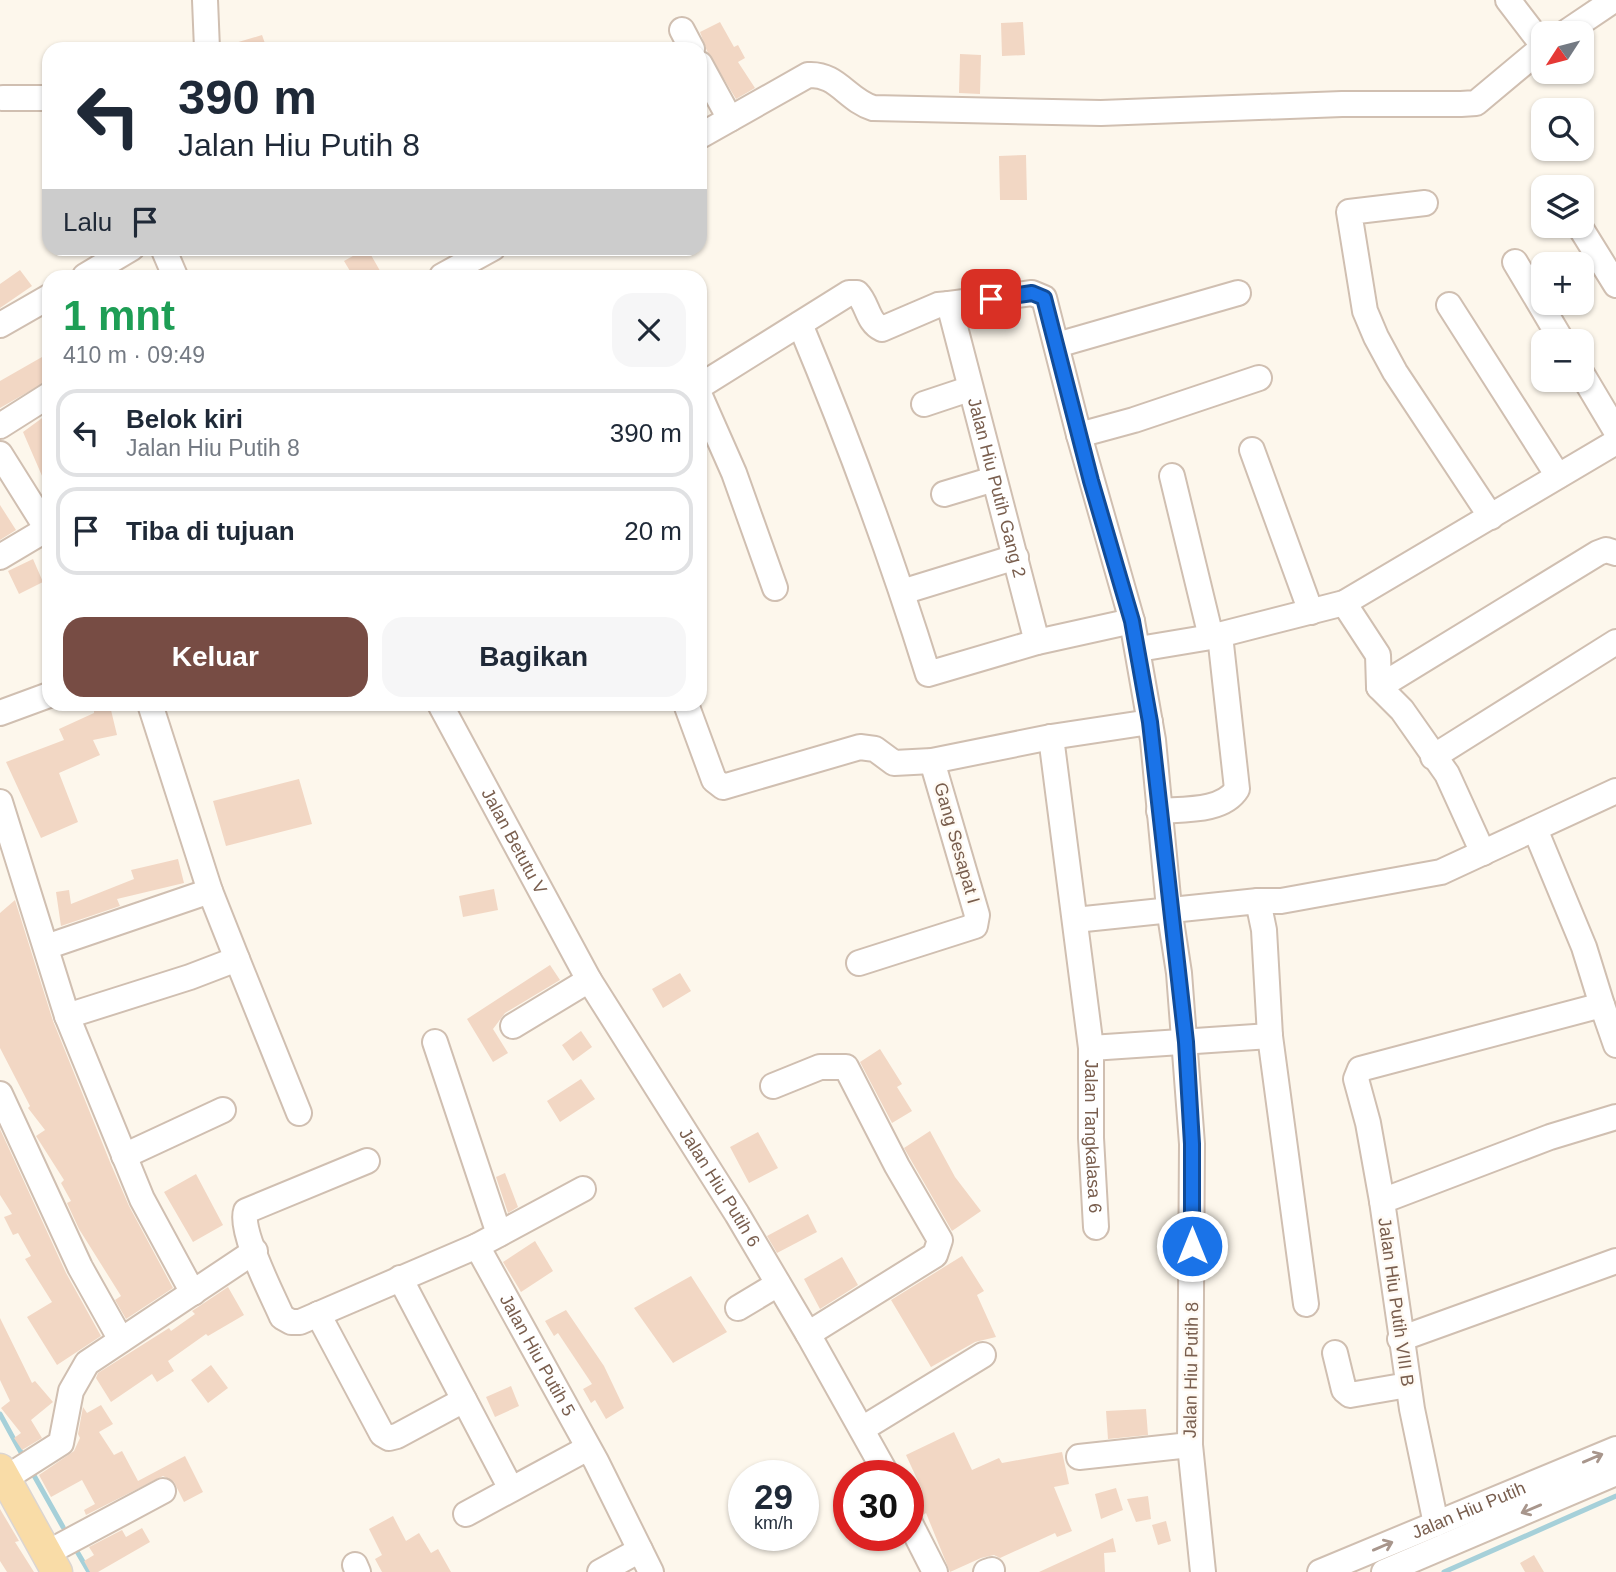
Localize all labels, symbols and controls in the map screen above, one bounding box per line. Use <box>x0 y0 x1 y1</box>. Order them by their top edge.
north arrow <box>1531 21 1594 84</box>
map controls <box>1531 21 1594 392</box>
icon: left <box>63 70 154 161</box>
text: 390 m <box>178 70 317 124</box>
button: search <box>1531 98 1594 161</box>
text: Jalan Hiu Putih 8 <box>178 127 420 163</box>
button: layers <box>1531 175 1594 238</box>
icon: arrive <box>126 203 164 241</box>
text: Lalu <box>63 207 112 237</box>
button: + <box>1531 252 1594 315</box>
pin <box>961 269 1021 329</box>
icon: arrive <box>972 280 1010 318</box>
text: 1 mnt <box>63 292 175 339</box>
button: close <box>612 293 686 367</box>
button: − <box>1531 329 1594 392</box>
text: 410 m · 09:49 <box>63 342 205 368</box>
street label: Jalan Hiu Putih Gang 2 <box>964 395 1030 580</box>
text: Belok kiri <box>126 404 243 434</box>
icon: left <box>67 414 105 452</box>
text: 390 m <box>610 418 682 448</box>
text: Jalan Hiu Putih 8 <box>126 435 300 461</box>
icon: arrive <box>67 512 105 550</box>
text: Tiba di tujuan <box>126 516 295 546</box>
text: 20 m <box>624 516 682 546</box>
button: Keluar <box>63 617 368 697</box>
button: Bagikan <box>382 617 686 697</box>
street label: Gang Sesapat I <box>930 780 984 906</box>
street label: Jalan Betutu V <box>477 785 551 898</box>
street label: Jalan Tangkalasa 6 <box>1081 1060 1105 1214</box>
street label: Jalan Hiu Putih 6 <box>675 1124 764 1250</box>
position arrow <box>1155 1209 1229 1283</box>
street label: Jalan Hiu Putih VIII B <box>1374 1216 1418 1388</box>
street label: Jalan Hiu Putih 5 <box>496 1291 579 1419</box>
street label: Jalan Hiu Putih 8 <box>1180 1302 1202 1438</box>
one-way arrow <box>1582 1451 1604 1464</box>
speed limit sign: 30 <box>833 1460 924 1551</box>
text: 29 <box>754 1477 793 1516</box>
street label: Jalan Hiu Putih <box>1409 1478 1528 1543</box>
one-way arrow <box>1520 1504 1542 1517</box>
text: km/h <box>754 1513 793 1533</box>
one-way arrow <box>1372 1539 1394 1552</box>

